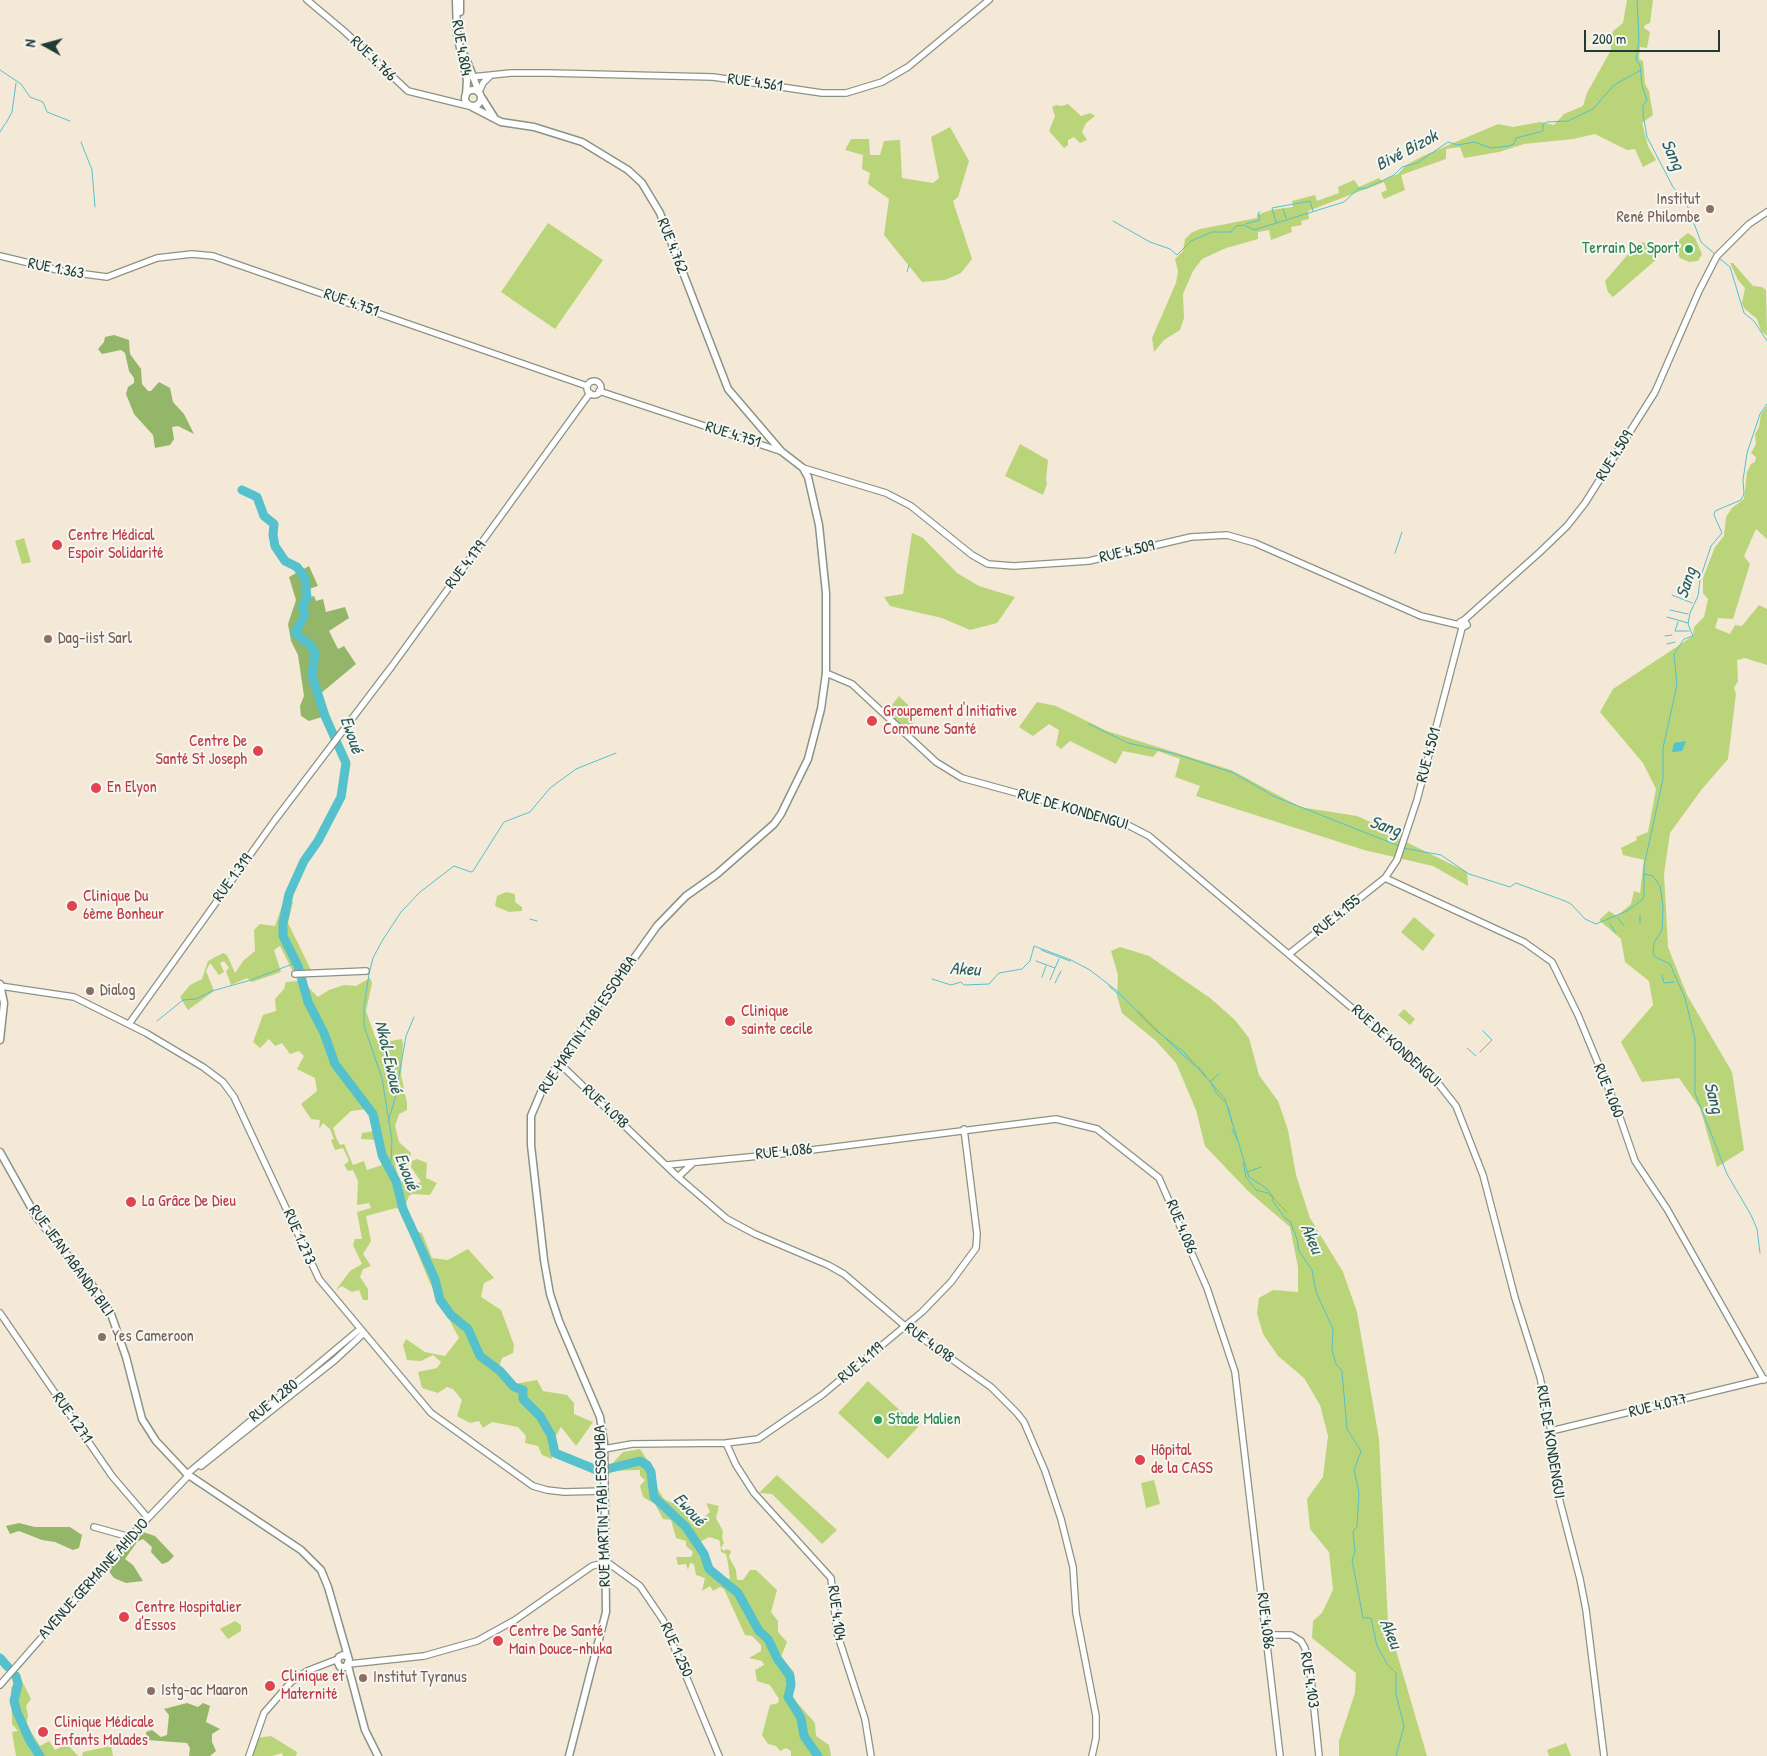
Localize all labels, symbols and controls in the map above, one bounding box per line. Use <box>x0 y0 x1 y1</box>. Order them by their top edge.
street label: RUE 4.804 <box>447 19 475 77</box>
north arrow <box>20 20 70 70</box>
scale bar <box>1587 20 1723 52</box>
text: 200 m <box>1592 28 1626 49</box>
street label: RUE 4.766 <box>346 32 400 86</box>
text: N <box>20 38 39 48</box>
street label: RUE 4.561 <box>726 70 784 96</box>
water label: Bivé Bizok <box>1372 126 1442 176</box>
water label: Sang <box>1656 136 1688 174</box>
place label: Institut René Philombe <box>1617 190 1700 228</box>
marker: Institut René Philombe <box>1704 203 1716 215</box>
street label: RUE 4.762 <box>652 216 692 276</box>
place label: Terrain De Sport <box>1582 239 1679 259</box>
marker: Terrain De Sport <box>1683 243 1695 255</box>
street label: RUE 1.363 <box>26 254 86 284</box>
street label: RUE 4.751 <box>321 285 381 321</box>
street label: RUE 4.751 <box>703 418 763 452</box>
street label: RUE 4.509 <box>1592 427 1638 485</box>
place label: Centre Médical Espoir Solidarité <box>68 526 164 564</box>
street label: RUE 4.509 <box>1098 536 1156 568</box>
street label: RUE 4.179 <box>442 537 490 593</box>
marker: Centre Médical Espoir Solidarité <box>50 538 64 552</box>
water label: Sang <box>1672 565 1702 601</box>
place label: Dag-iist Sarl <box>58 629 132 649</box>
marker: Dag-iist Sarl <box>42 633 54 645</box>
place label: Groupement d'Initiative Commune Santé <box>883 702 1017 740</box>
water label: Ewoué <box>335 714 367 756</box>
marker: Groupement d'Initiative Commune Santé <box>865 714 879 728</box>
street label: RUE 4.501 <box>1412 725 1446 785</box>
place label: Centre De Santé St Joseph <box>156 732 247 770</box>
marker: Centre De Santé St Joseph <box>251 744 265 758</box>
place label: En Elyon <box>107 778 157 798</box>
marker: En Elyon <box>89 781 103 795</box>
street label: RUE DE KONDENGUI <box>1015 785 1131 835</box>
water label: Sang <box>1367 812 1403 842</box>
street label: RUE 1.319 <box>209 850 257 906</box>
place label: Clinique Du 6ème Bonheur <box>83 887 164 925</box>
street label: RUE 4.155 <box>1309 891 1365 941</box>
marker: Clinique Du 6ème Bonheur <box>65 899 79 913</box>
street label: RUE MARTIN TABI ESSOMBA <box>535 953 641 1097</box>
water label: Akeu <box>949 958 981 982</box>
place label: Dialog <box>100 981 135 1001</box>
marker: Dialog <box>84 985 96 997</box>
street label: RUE DE KONDENGUI <box>1347 1001 1445 1091</box>
place label: Clinique sainte cecile <box>741 1002 813 1040</box>
marker: Clinique sainte cecile <box>723 1014 737 1028</box>
water label: Nkol-Ewoué <box>369 1018 407 1096</box>
street label: RUE 4.060 <box>1588 1061 1628 1121</box>
water label: Sang <box>1698 1080 1728 1116</box>
street label: RUE 4.098 <box>578 1081 632 1133</box>
street label: RUE 4.086 <box>755 1139 813 1165</box>
water label: Ewoué <box>389 1150 423 1194</box>
place label: La Grâce De Dieu <box>142 1192 236 1212</box>
marker: La Grâce De Dieu <box>124 1195 138 1209</box>
street label: RUE 4.086 <box>1161 1197 1201 1257</box>
street label: RUE JEAN ABANDA BILI <box>24 1202 118 1320</box>
street label: RUE 1.273 <box>278 1206 320 1268</box>
water label: Akeu <box>1295 1221 1327 1257</box>
street label: RUE 4.098 <box>901 1319 957 1367</box>
place label: Yes Cameroon <box>112 1327 194 1347</box>
marker: Yes Cameroon <box>96 1331 108 1343</box>
street label: RUE 4.119 <box>834 1338 888 1388</box>
street label: RUE 1.280 <box>246 1375 302 1427</box>
street label: RUE DE KONDENGUI <box>1532 1384 1568 1500</box>
street label: RUE 1.271 <box>48 1389 96 1447</box>
street label: RUE 4.077 <box>1627 1390 1689 1422</box>
place label: Stade Malien <box>888 1410 961 1430</box>
marker: Stade Malien <box>872 1414 884 1426</box>
street label: RUE MARTIN TABI ESSOMBA <box>591 1425 615 1587</box>
place label: Hôpital de la CASS <box>1151 1441 1213 1479</box>
marker: Hôpital de la CASS <box>1133 1453 1147 1467</box>
water label: Ewoué <box>668 1489 710 1531</box>
street label: AVENUE GERMAINE AHIDJO <box>35 1515 153 1643</box>
street label: RUE 4.104 <box>823 1584 849 1642</box>
street label: RUE 4.086 <box>1252 1592 1278 1650</box>
place label: Centre Hospitalier d'Essos <box>135 1598 242 1636</box>
marker: Centre Hospitalier d'Essos <box>117 1610 131 1624</box>
water label: Akeu <box>1374 1616 1406 1652</box>
street label: RUE 1.250 <box>656 1620 696 1680</box>
place label: Centre De Santé Main Douce-nhuka <box>509 1622 612 1660</box>
marker: Centre De Santé Main Douce-nhuka <box>491 1634 505 1648</box>
street label: RUE 4.103 <box>1295 1651 1323 1709</box>
place label: Clinique et Maternité <box>281 1667 344 1705</box>
place label: Institut Tyranus <box>373 1668 467 1688</box>
marker: Institut Tyranus <box>357 1672 369 1684</box>
marker: Clinique et Maternité <box>263 1679 277 1693</box>
place label: Istg-ac Maaron <box>161 1681 248 1701</box>
marker: Istg-ac Maaron <box>145 1685 157 1697</box>
place label: Clinique Médicale Enfants Malades <box>54 1713 154 1751</box>
marker: Clinique Médicale Enfants Malades <box>36 1725 50 1739</box>

